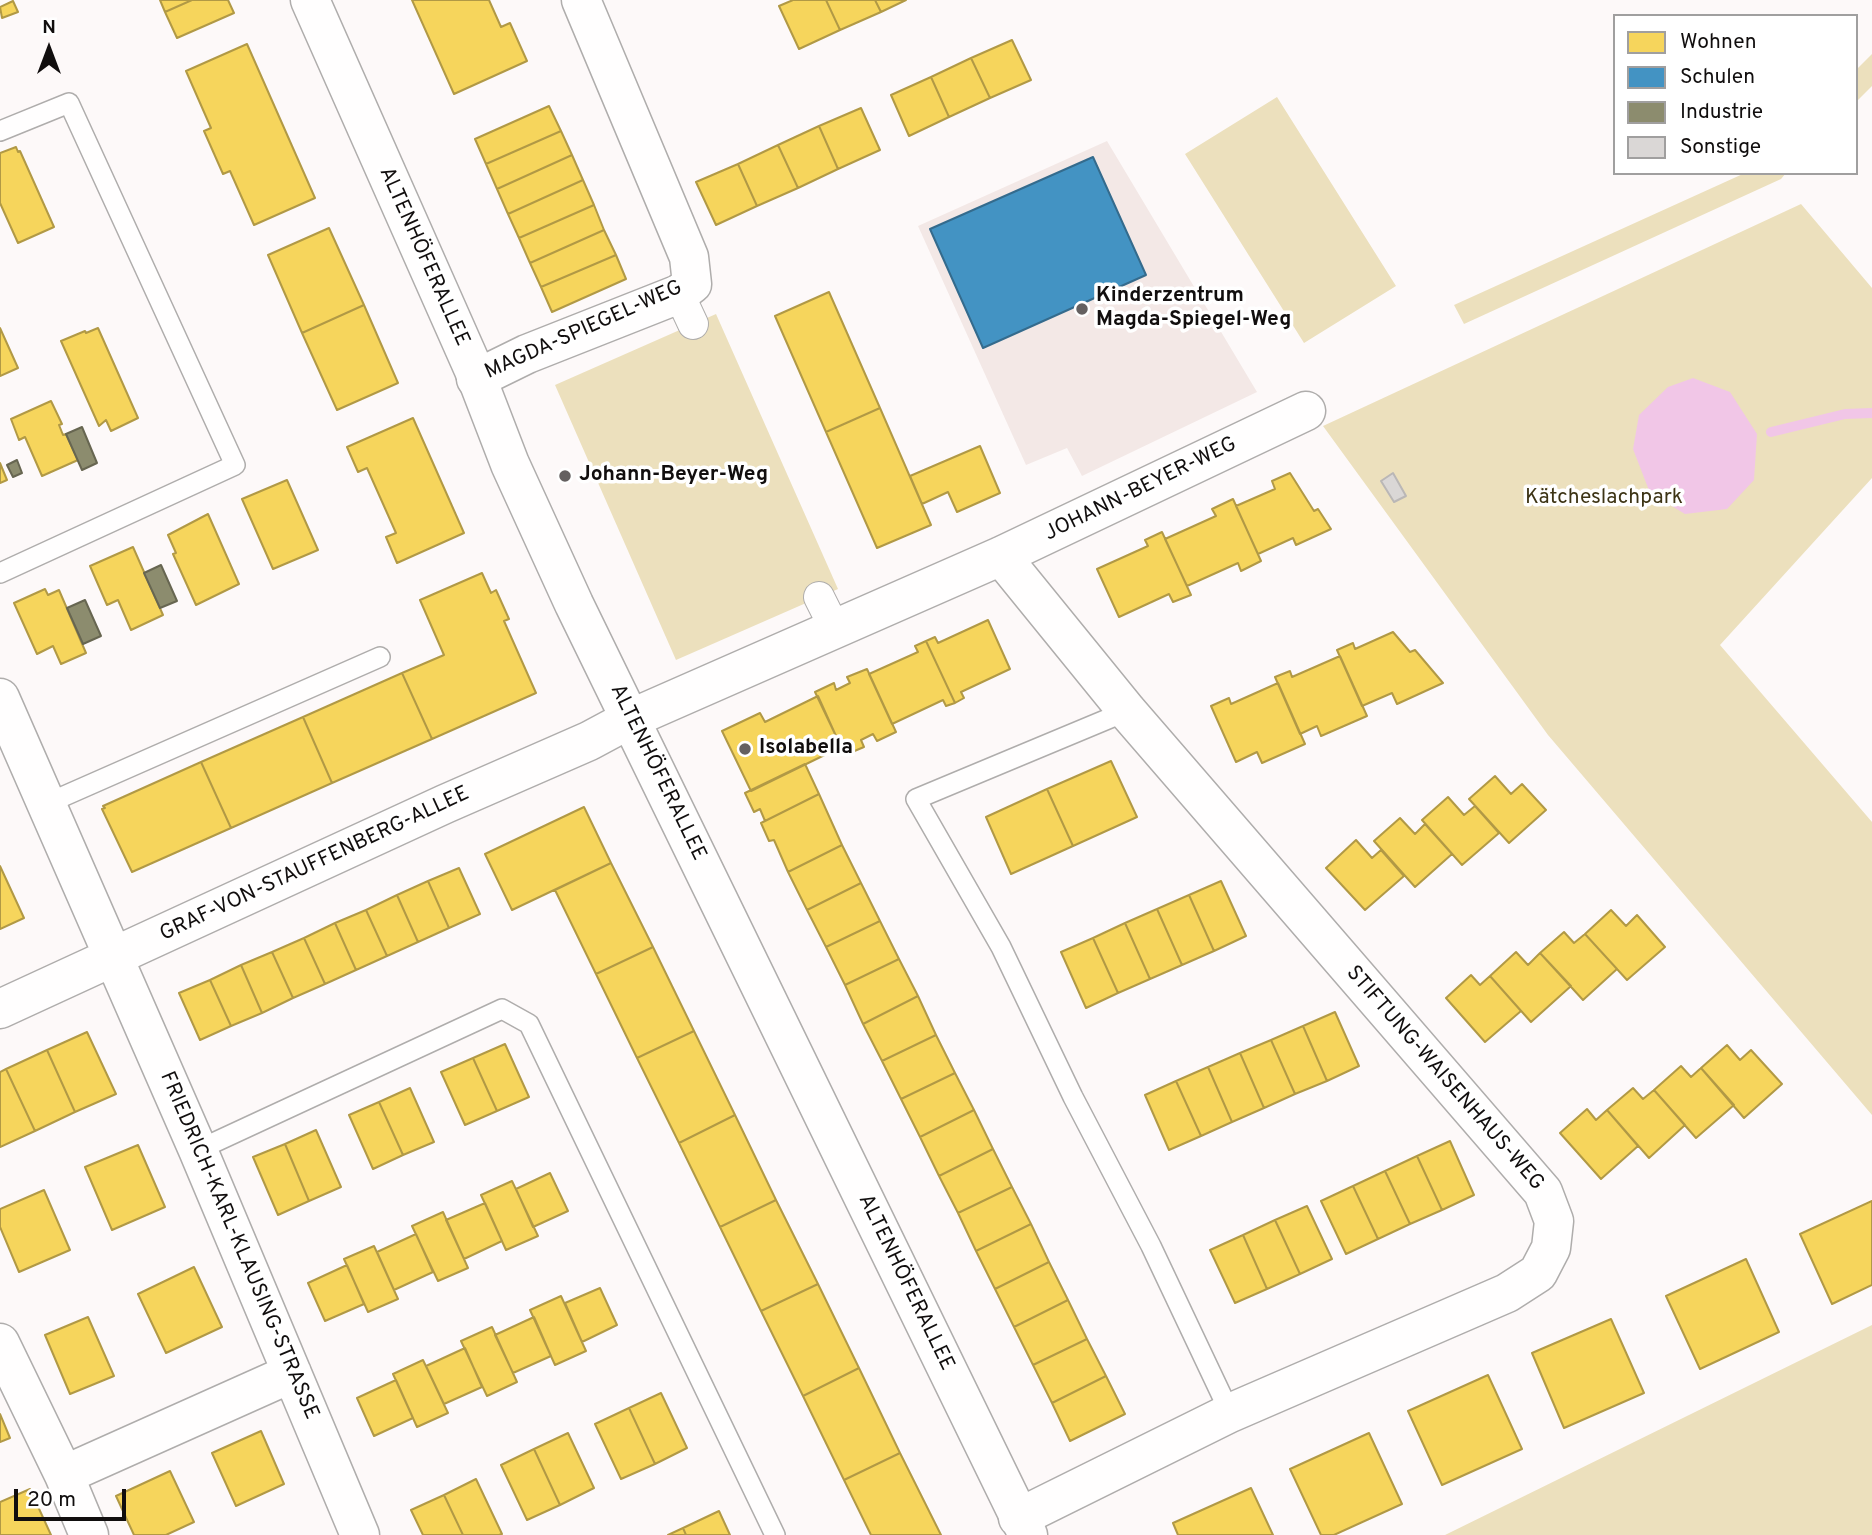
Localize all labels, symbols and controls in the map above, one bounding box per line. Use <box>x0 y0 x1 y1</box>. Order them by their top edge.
north arrow <box>14 14 84 84</box>
legend <box>1613 14 1858 175</box>
text: N <box>42 16 56 40</box>
text: Wohnen <box>1680 29 1757 56</box>
text: Schulen <box>1680 64 1755 91</box>
text: Industrie <box>1680 99 1763 126</box>
text: Sonstige <box>1680 134 1761 161</box>
street label: ALTENHÖFERALLEE <box>372 164 474 350</box>
street label: MAGDA-SPIEGEL-WEG <box>481 276 687 386</box>
place label: Kinderzentrum Magda-Spiegel-Weg <box>1096 284 1291 334</box>
marker: Kinderzentrum Magda-Spiegel-Weg <box>1074 301 1090 317</box>
street label: JOHANN-BEYER-WEG <box>1041 433 1241 547</box>
place label: Johann-Beyer-Weg <box>579 463 768 489</box>
marker: Johann-Beyer-Weg <box>557 468 573 484</box>
park label: Kätcheslachpark <box>1525 486 1683 512</box>
street label: ALTENHÖFERALLEE <box>603 681 711 865</box>
place label: Isolabella <box>759 736 853 762</box>
marker: Isolabella <box>737 741 753 757</box>
street label: GRAF-VON-STAUFFENBERG-ALLEE <box>156 782 474 948</box>
street label: STIFTUNG-WAISENHAUS-WEG <box>1340 962 1548 1196</box>
street label: FRIEDRICH-KARL-KLAUSING-STRASSE <box>153 1068 323 1424</box>
street label: ALTENHÖFERALLEE <box>851 1191 959 1375</box>
scale bar <box>18 1476 130 1520</box>
text: 20 m <box>27 1487 76 1514</box>

